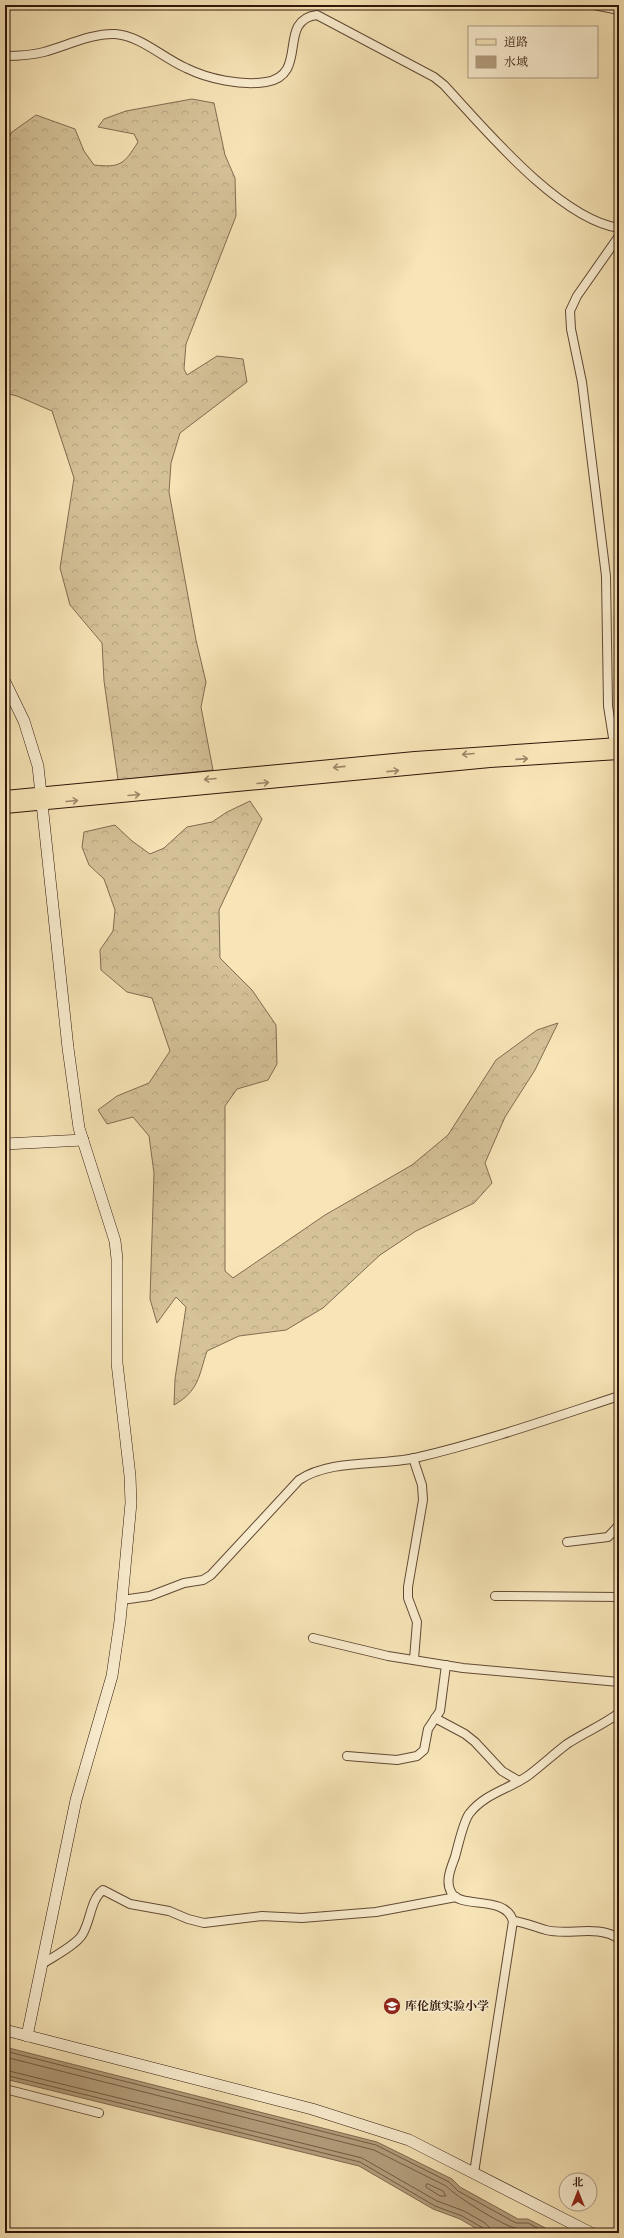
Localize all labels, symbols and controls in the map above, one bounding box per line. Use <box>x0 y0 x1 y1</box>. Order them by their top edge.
legend <box>468 26 598 78</box>
text: 道路 <box>504 35 528 51</box>
text: 水域 <box>504 55 528 71</box>
one-way arrow <box>462 750 475 757</box>
one-way arrow <box>515 755 528 762</box>
one-way arrow <box>333 763 346 770</box>
one-way arrow <box>386 767 399 774</box>
one-way arrow <box>204 775 217 783</box>
one-way arrow <box>256 780 269 787</box>
one-way arrow <box>127 792 140 799</box>
one-way arrow <box>65 797 78 805</box>
school or university icon: 库伦旗实验小学 <box>382 1996 402 2016</box>
place label: 库伦旗实验小学 <box>405 1999 489 2015</box>
north arrow <box>558 2172 598 2212</box>
text: 北 <box>573 2176 584 2191</box>

